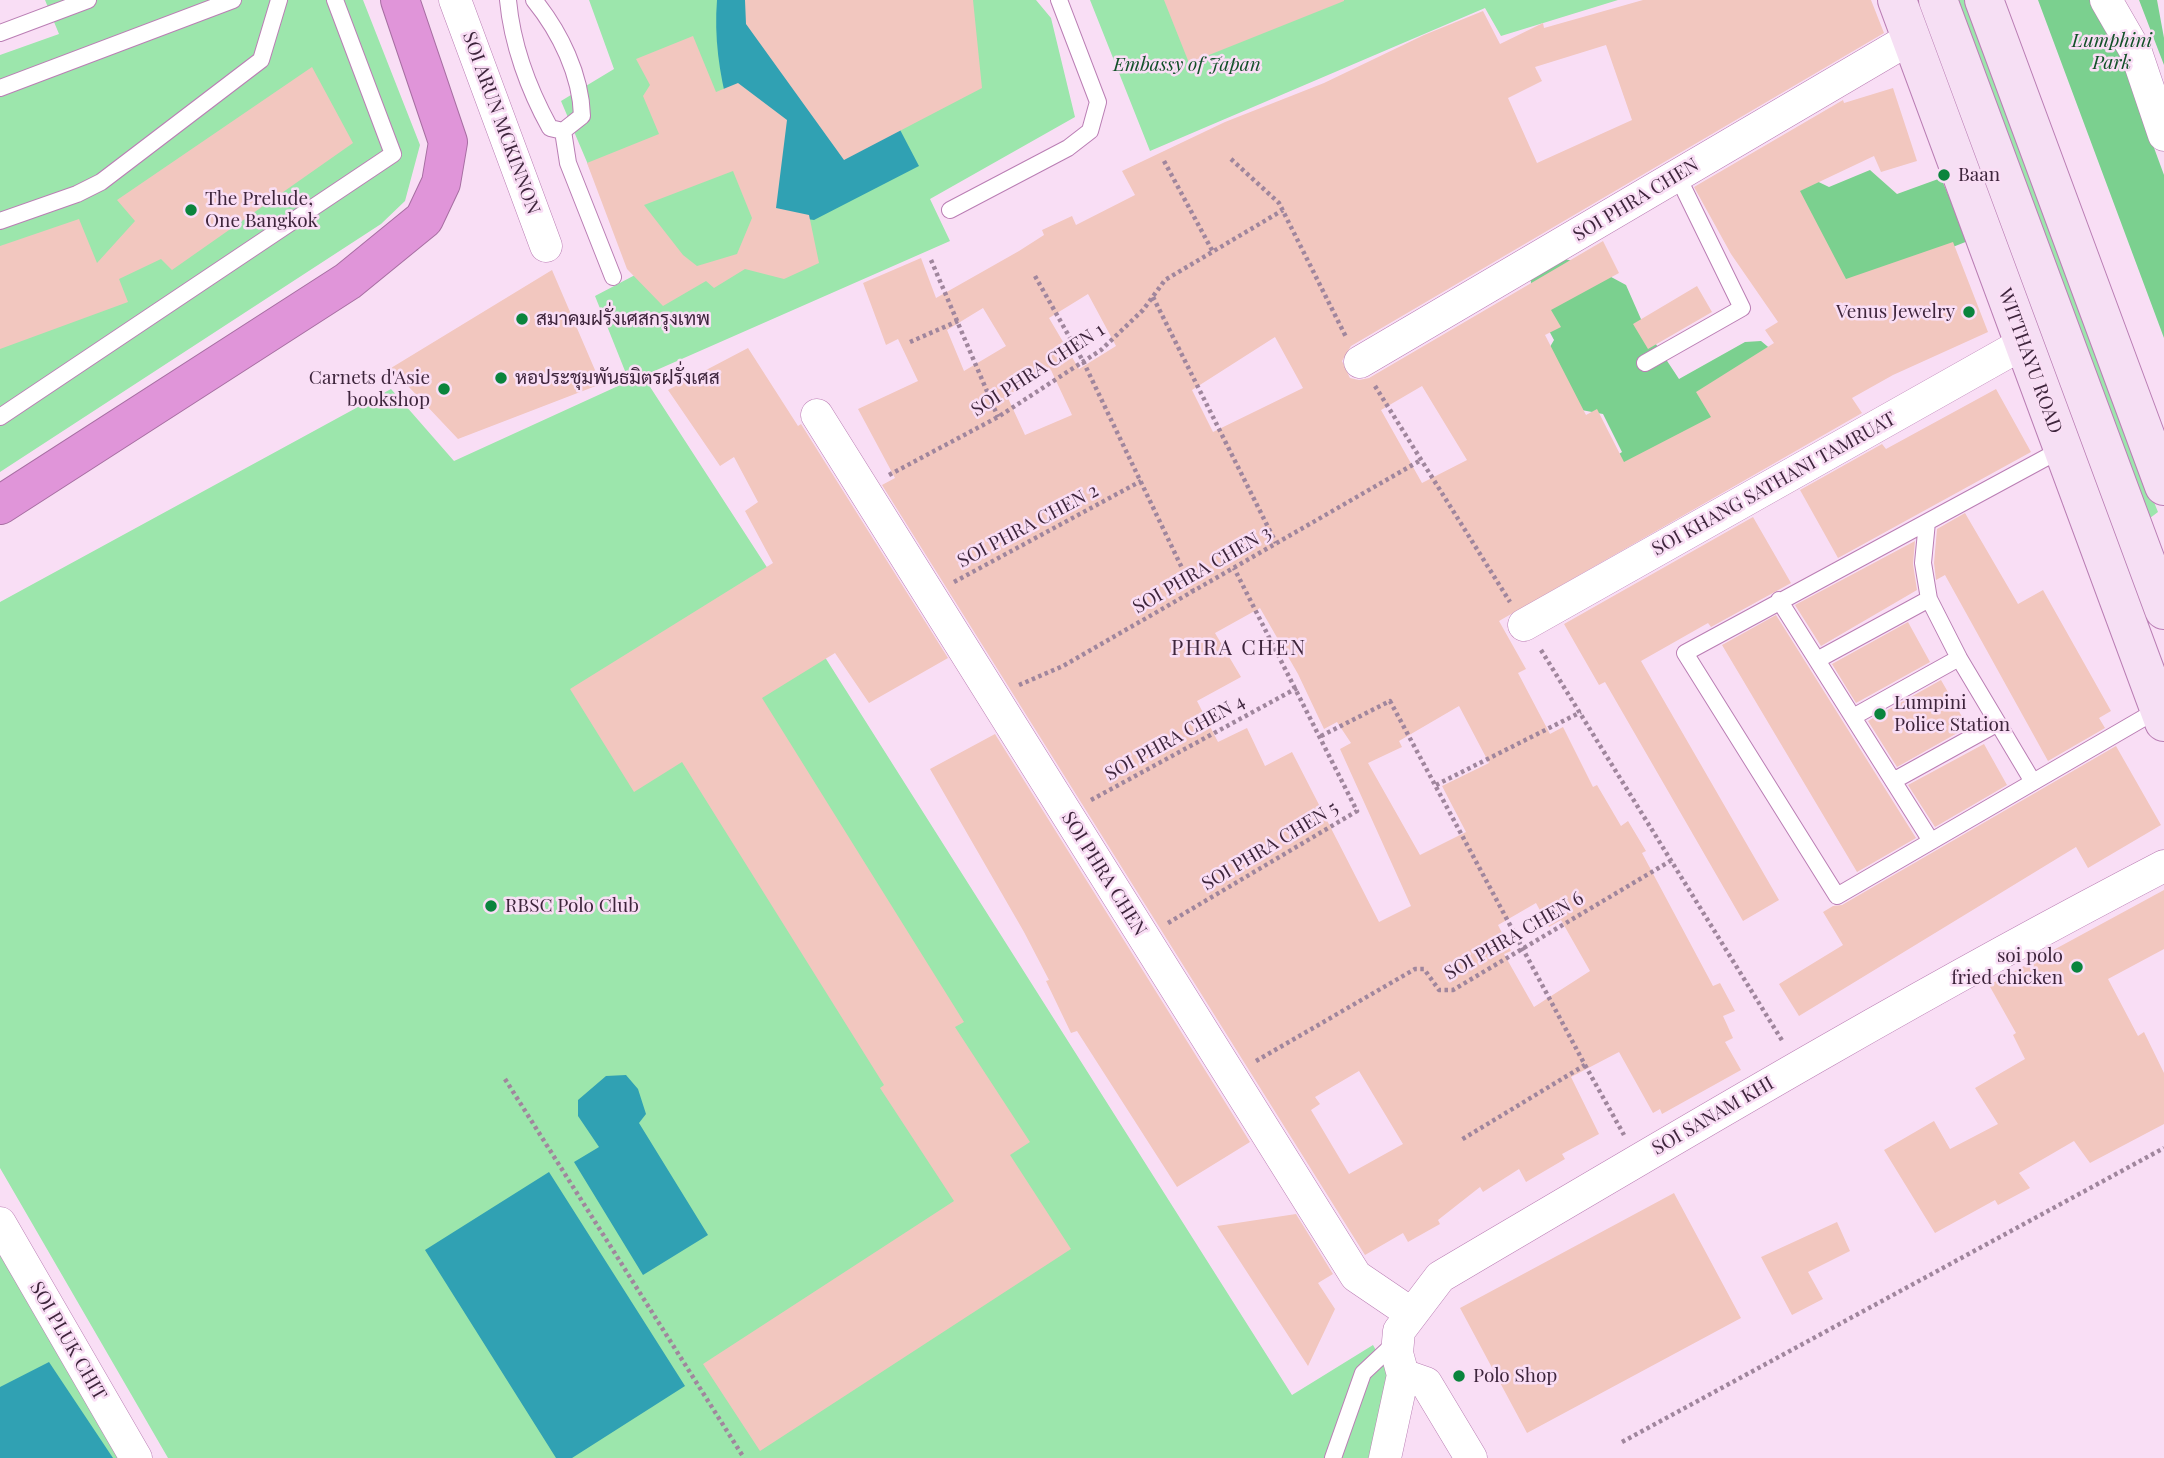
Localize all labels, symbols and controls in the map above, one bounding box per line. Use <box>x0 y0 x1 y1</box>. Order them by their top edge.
street label: SOI ARUN MCKINNON <box>457 29 545 217</box>
park label: Lumphini Park <box>2072 30 2152 74</box>
park label: Embassy of Japan <box>1113 54 1261 76</box>
street label: SOI PHRA CHEN <box>1569 154 1703 246</box>
place label: Baan <box>1958 164 2000 186</box>
marker: Baan <box>1936 167 1952 183</box>
place label: The Prelude, One Bangkok <box>205 188 318 232</box>
marker: The Prelude, One Bangkok <box>183 202 199 218</box>
street label: WITTHAYU ROAD <box>1993 285 2067 437</box>
place label: Venus Jewelry <box>1836 301 1955 323</box>
marker: Venus Jewelry <box>1961 304 1977 320</box>
place label: สมาคมฝรั่งเศสกรุงเทพ <box>536 308 710 330</box>
marker: สมาคมฝรั่งเศสกรุงเทพ <box>514 311 530 327</box>
street label: SOI PHRA CHEN 1 <box>967 318 1109 422</box>
place label: Carnets d'Asie bookshop <box>309 367 430 411</box>
place label: หอประชุมพันธมิตรฝรั่งเศส <box>515 367 720 389</box>
marker: หอประชุมพันธมิตรฝรั่งเศส <box>493 370 509 386</box>
marker: Carnets d'Asie bookshop <box>436 381 452 397</box>
street label: SOI KHANG SATHANI TAMRUAT <box>1648 407 1900 561</box>
street label: SOI PHRA CHEN 2 <box>954 479 1102 573</box>
street label: SOI PHRA CHEN 3 <box>1129 521 1275 619</box>
district label: PHRA CHEN <box>1172 635 1306 661</box>
street label: SOI PHRA CHEN 4 <box>1101 690 1249 786</box>
place label: Lumpini Police Station <box>1894 692 2010 736</box>
marker: Lumpini Police Station <box>1872 706 1888 722</box>
street label: SOI PHRA CHEN 5 <box>1198 796 1342 896</box>
street label: SOI PHRA CHEN <box>1057 808 1151 940</box>
street label: SOI PHRA CHEN 6 <box>1440 887 1588 985</box>
place label: RBSC Polo Club <box>505 895 639 917</box>
marker: RBSC Polo Club <box>483 898 499 914</box>
place label: soi polo fried chicken <box>1951 945 2063 989</box>
marker: soi polo fried chicken <box>2069 959 2085 975</box>
street label: SOI SANAM KHI <box>1648 1072 1778 1160</box>
street label: SOI PLUK CHIT <box>25 1278 111 1404</box>
place label: Polo Shop <box>1473 1365 1557 1387</box>
marker: Polo Shop <box>1451 1368 1467 1384</box>

